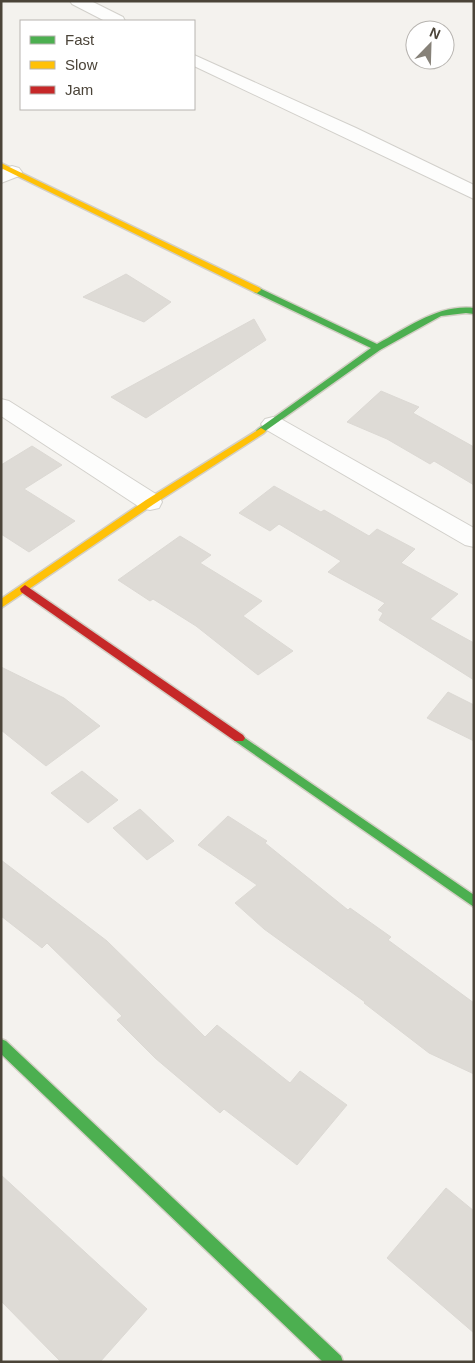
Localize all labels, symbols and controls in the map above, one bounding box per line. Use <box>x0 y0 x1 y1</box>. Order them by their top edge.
legend <box>20 20 195 110</box>
north arrow <box>405 20 455 70</box>
text: N <box>427 24 443 42</box>
text: Fast <box>65 31 95 48</box>
text: Slow <box>65 56 98 73</box>
text: Jam <box>65 81 93 98</box>

